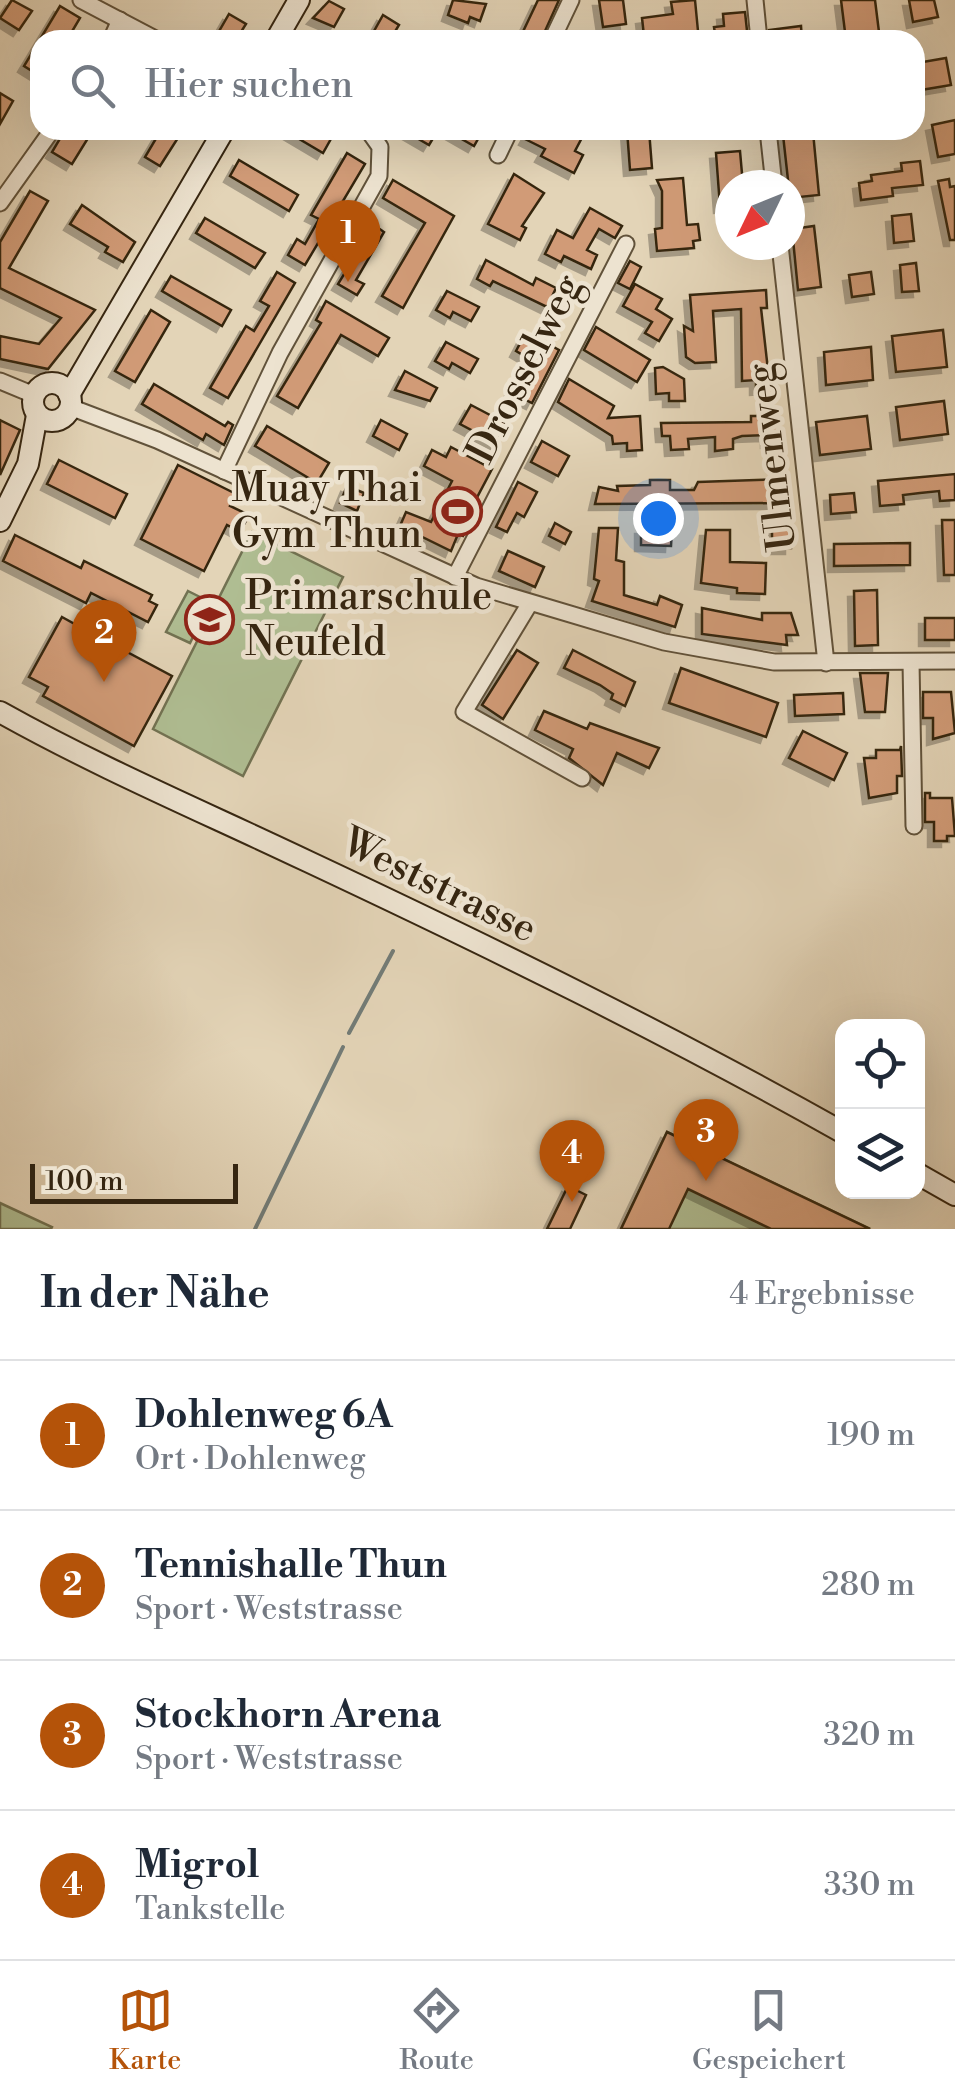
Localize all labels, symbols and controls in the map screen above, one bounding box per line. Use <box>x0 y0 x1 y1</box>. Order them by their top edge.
search box <box>30 30 925 140</box>
icon: search <box>65 58 120 113</box>
text: Hier suchen <box>145 62 353 109</box>
north arrow <box>715 170 805 260</box>
pin: 1 <box>316 200 380 282</box>
street label: Drosselweg <box>456 266 595 472</box>
street label: Ulmenweg <box>736 360 809 554</box>
place label: Muay Thai Gym Thun <box>232 464 422 561</box>
sports icon: Muay Thai Gym Thun <box>431 486 483 538</box>
your location <box>633 493 684 544</box>
place label: Primarschule Neufeld <box>245 572 492 668</box>
school or university icon: Primarschule Neufeld <box>184 594 236 646</box>
pin: 2 <box>72 600 136 682</box>
street label: Weststrasse <box>332 817 545 955</box>
map controls <box>835 1019 925 1199</box>
button: locate <box>835 1019 925 1109</box>
pin: 3 <box>674 1098 738 1181</box>
button: layers <box>835 1109 925 1199</box>
pin: 4 <box>540 1120 604 1202</box>
scale bar <box>30 1159 238 1204</box>
text: 100 m <box>45 1164 124 1199</box>
text: In der Nähe <box>40 1268 270 1321</box>
text: 4 Ergebnisse <box>729 1274 915 1314</box>
text: Dohlenweg 6A <box>135 1392 393 1439</box>
text: 1 <box>65 1415 80 1455</box>
text: 190 m <box>827 1415 915 1455</box>
text: Ort · Dohlenweg <box>135 1439 366 1479</box>
text: Tennishalle Thun <box>135 1542 447 1589</box>
text: 2 <box>62 1565 83 1605</box>
text: 280 m <box>821 1565 915 1605</box>
text: Sport · Weststrasse <box>135 1589 403 1629</box>
text: Stockhorn Arena <box>135 1692 441 1739</box>
text: 3 <box>63 1715 82 1755</box>
text: 320 m <box>823 1715 915 1755</box>
text: Sport · Weststrasse <box>135 1739 403 1779</box>
text: Migrol <box>135 1842 259 1889</box>
text: 4 <box>62 1865 83 1905</box>
text: 330 m <box>824 1865 915 1905</box>
text: Tankstelle <box>135 1889 286 1929</box>
tab: Karte <box>109 1983 181 2078</box>
tab: Route <box>399 1983 474 2078</box>
tab: Gespeichert <box>692 1983 846 2078</box>

